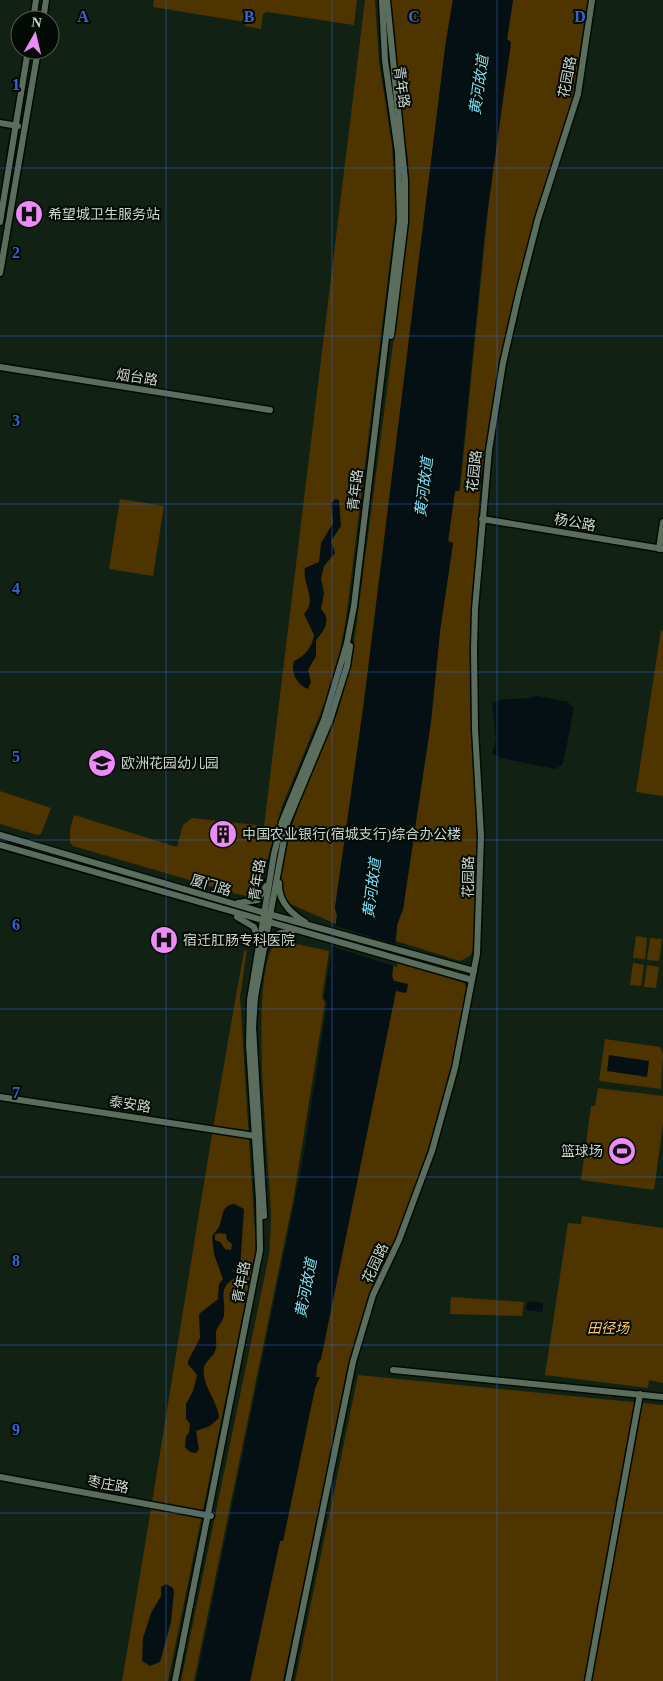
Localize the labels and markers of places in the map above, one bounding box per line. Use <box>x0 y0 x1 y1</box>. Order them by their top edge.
hospital icon: 希望城卫生服务站 <box>14 199 44 229</box>
place label: 希望城卫生服务站 <box>48 207 160 222</box>
school or university icon: 欧洲花园幼儿园 <box>87 748 117 778</box>
place label: 欧洲花园幼儿园 <box>121 755 219 771</box>
building icon: 中国农业银行(宿城支行)综合办公楼 <box>208 819 238 849</box>
place label: 中国农业银行(宿城支行)综合办公楼 <box>242 826 461 843</box>
hospital icon: 宿迁肛肠专科医院 <box>149 925 179 955</box>
place label: 宿迁肛肠专科医院 <box>183 932 295 948</box>
sports icon: 篮球场 <box>607 1136 637 1166</box>
place label: 篮球场 <box>561 1144 603 1159</box>

